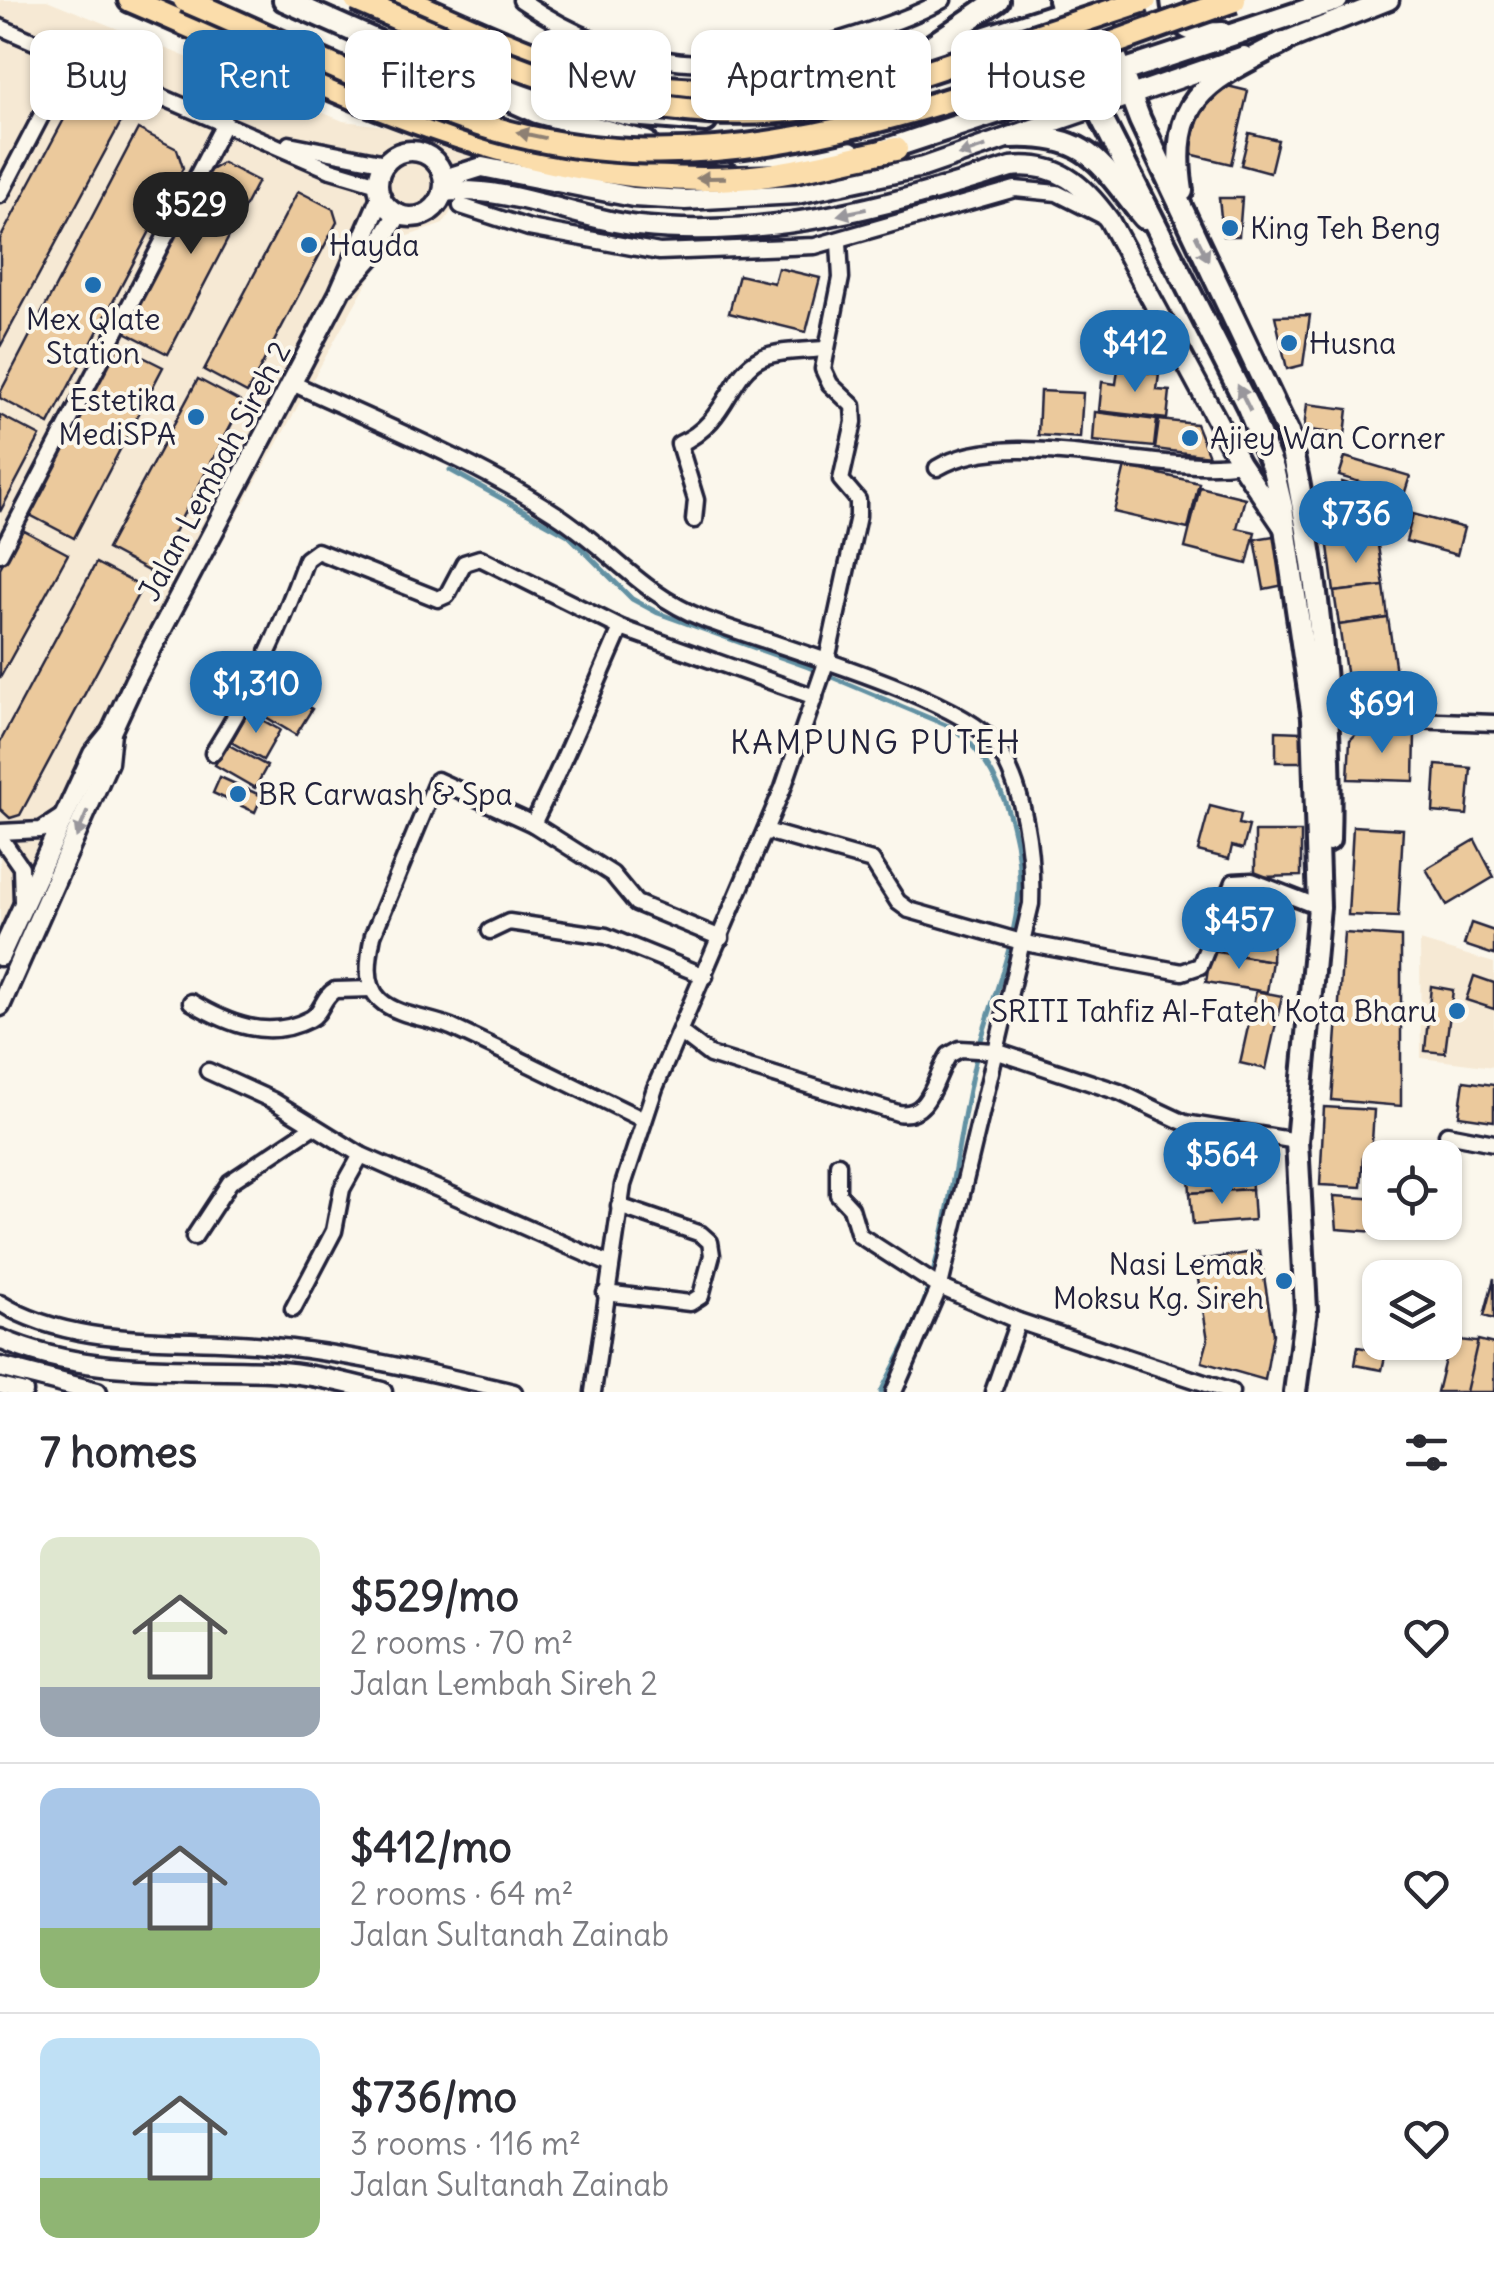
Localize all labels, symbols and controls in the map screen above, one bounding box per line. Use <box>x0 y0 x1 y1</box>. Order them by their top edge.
chip: Buy <box>30 30 163 120</box>
chip: Rent <box>183 30 325 120</box>
chip: Filters <box>345 30 511 120</box>
chip: New <box>531 30 671 120</box>
chip: Apartment <box>691 30 931 120</box>
chip: House <box>951 30 1121 120</box>
one-way arrow <box>515 127 546 143</box>
one-way arrow <box>956 144 986 159</box>
one-way arrow <box>694 170 726 186</box>
pin: $529 <box>132 172 250 257</box>
text: $529 <box>155 184 227 225</box>
one-way arrow <box>836 204 867 220</box>
place label: King Teh Beng <box>1250 209 1441 247</box>
marker: King Teh Beng <box>1219 217 1241 239</box>
place label: Hayda <box>329 226 419 264</box>
one-way arrow <box>1194 233 1211 262</box>
marker: Hayda <box>298 234 320 256</box>
marker: Mex Qlate Station <box>82 274 104 296</box>
place label: Mex Qlate Station <box>26 300 160 372</box>
pin: $412 <box>1076 310 1194 395</box>
text: $412 <box>1102 322 1168 363</box>
place label: Husna <box>1309 324 1396 362</box>
marker: Husna <box>1278 332 1300 354</box>
street label: Jalan Lembah Sireh 2 <box>130 335 298 607</box>
place label: Estetika MediSPA <box>58 381 176 453</box>
one-way arrow <box>1236 384 1253 413</box>
marker: Estetika MediSPA <box>185 406 207 428</box>
place label: Ajiey Wan Corner <box>1210 419 1445 457</box>
marker: Ajiey Wan Corner <box>1179 427 1201 449</box>
pin: $736 <box>1297 481 1415 566</box>
text: $736 <box>1321 493 1391 534</box>
pin: $1,310 <box>175 651 337 736</box>
text: $1,310 <box>212 663 300 704</box>
pin: $691 <box>1323 671 1441 756</box>
text: $691 <box>1348 683 1416 724</box>
district label: KAMPUNG PUTEH <box>730 722 1022 763</box>
place label: BR Carwash & Spa <box>258 775 513 813</box>
marker: BR Carwash & Spa <box>227 783 249 805</box>
one-way arrow <box>73 809 89 839</box>
pin: $457 <box>1180 887 1298 972</box>
text: $457 <box>1204 899 1274 940</box>
place label: SRITI Tahfiz Al-Fateh Kota Bharu <box>991 992 1437 1030</box>
marker: SRITI Tahfiz Al-Fateh Kota Bharu <box>1446 1000 1468 1022</box>
pin: $564 <box>1163 1122 1281 1207</box>
text: $564 <box>1185 1134 1259 1175</box>
map controls <box>1362 1140 1462 1360</box>
button: locate <box>1362 1140 1462 1240</box>
place label: Nasi Lemak Moksu Kg. Sireh <box>1053 1245 1264 1317</box>
button: layers <box>1362 1260 1462 1360</box>
marker: Nasi Lemak Moksu Kg. Sireh <box>1273 1270 1295 1292</box>
icon: filters <box>1399 1425 1454 1480</box>
text: 7 homes <box>40 1426 197 1478</box>
text: $529/mo <box>350 1570 519 1622</box>
icon: home <box>120 1577 240 1697</box>
icon: heart <box>1399 1610 1454 1665</box>
text: 2 rooms · 70 m² <box>350 1622 573 1663</box>
text: Jalan Lembah Sireh 2 <box>350 1663 658 1704</box>
text: $412/mo <box>350 1821 512 1873</box>
icon: home <box>120 1828 240 1948</box>
icon: heart <box>1399 1861 1454 1916</box>
text: 2 rooms · 64 m² <box>350 1873 573 1914</box>
text: Jalan Sultanah Zainab <box>350 1914 669 1955</box>
text: $736/mo <box>350 2071 517 2123</box>
icon: home <box>120 2078 240 2198</box>
icon: heart <box>1399 2111 1454 2166</box>
text: 3 rooms · 116 m² <box>350 2123 581 2164</box>
text: Jalan Sultanah Zainab <box>350 2164 669 2205</box>

